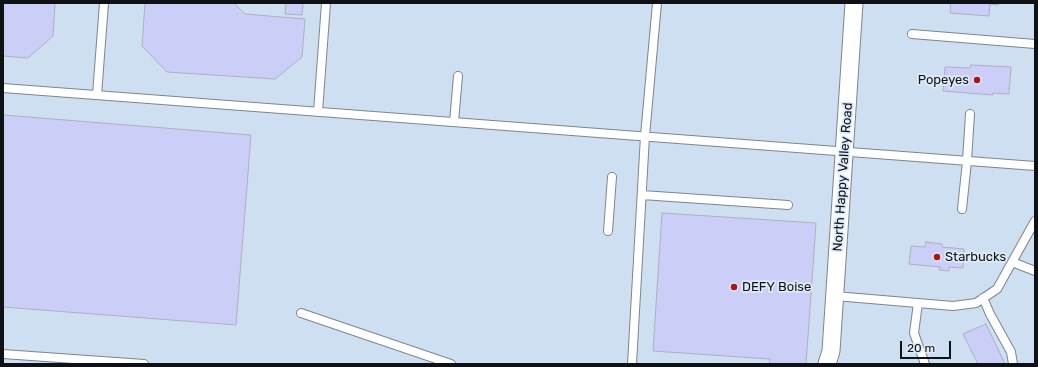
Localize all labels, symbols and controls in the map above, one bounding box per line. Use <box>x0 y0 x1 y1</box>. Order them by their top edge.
place label: Popeyes <box>918 72 969 88</box>
marker: Popeyes <box>972 75 982 85</box>
street label: North Happy Valley Road <box>830 102 856 252</box>
place label: Starbucks <box>945 249 1006 265</box>
marker: Starbucks <box>932 252 942 262</box>
place label: DEFY Boise <box>742 279 811 295</box>
marker: DEFY Boise <box>729 282 739 292</box>
scale bar <box>902 333 953 359</box>
text: 20 m <box>907 341 935 355</box>

